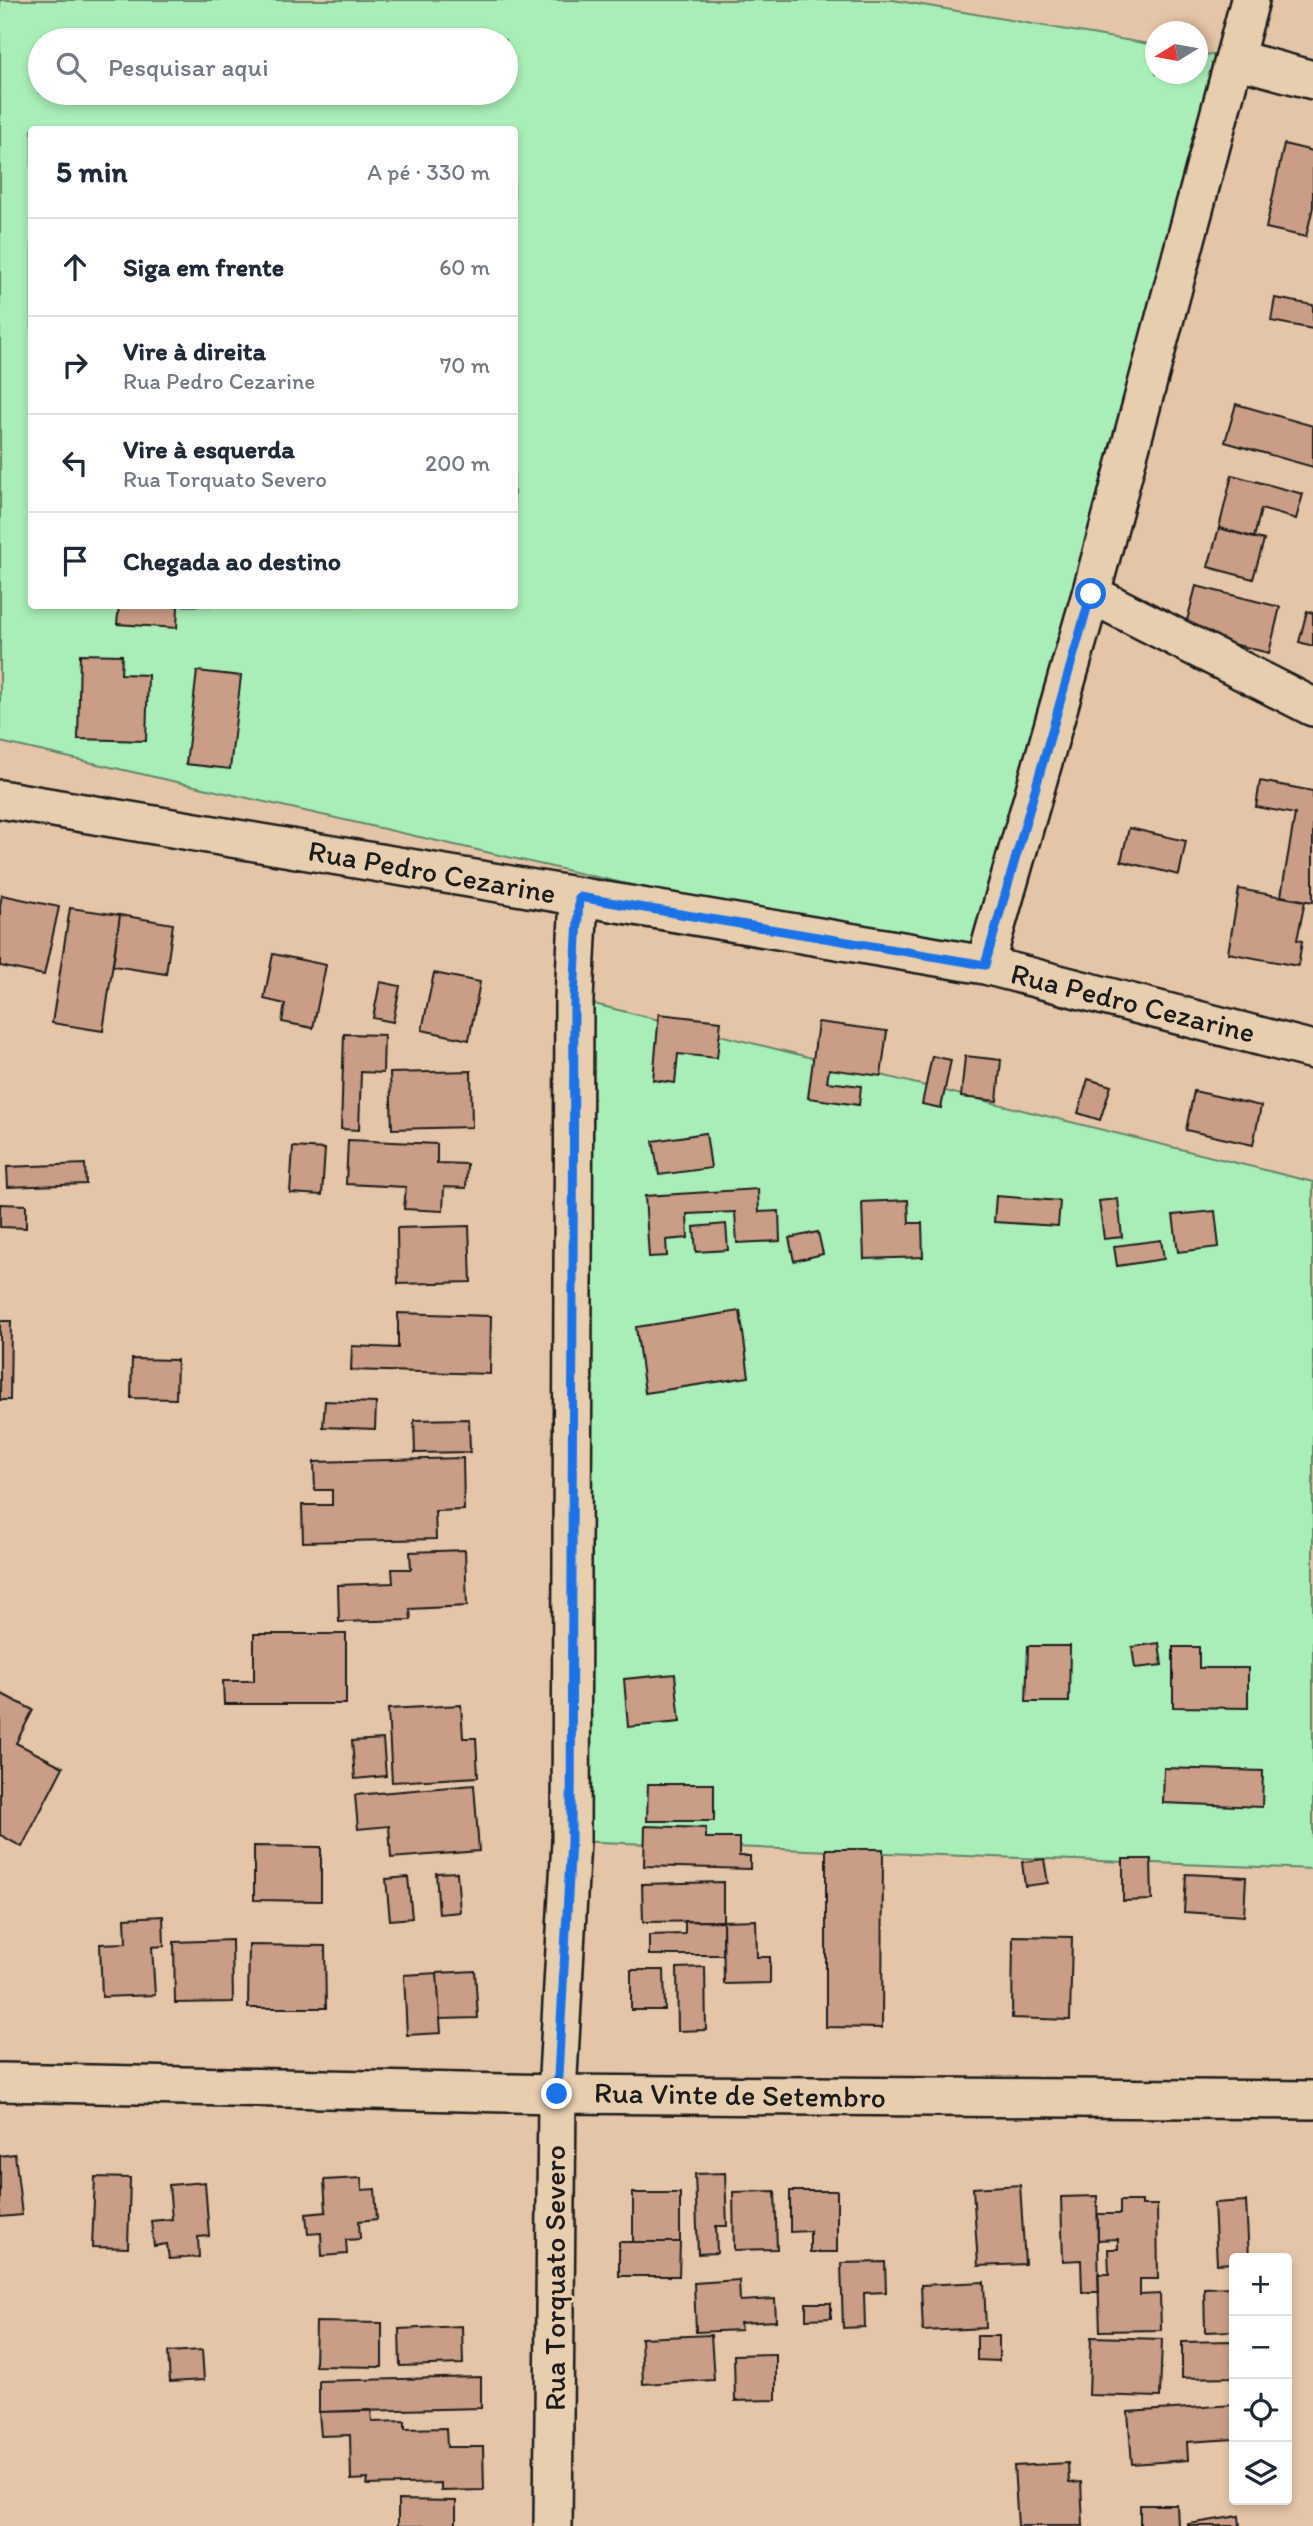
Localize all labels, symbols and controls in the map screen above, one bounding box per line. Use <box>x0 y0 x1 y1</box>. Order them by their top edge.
north arrow <box>1145 21 1208 84</box>
search box <box>28 28 518 105</box>
icon: search <box>52 48 90 86</box>
text: Pesquisar aqui <box>108 51 269 83</box>
text: 5 min <box>56 153 127 190</box>
text: A pé · 330 m <box>367 158 490 186</box>
icon: ahead <box>56 248 94 286</box>
text: Siga em frente <box>123 251 284 283</box>
text: 60 m <box>439 253 490 281</box>
text: Vire à direita <box>123 335 266 367</box>
icon: right <box>56 346 94 384</box>
text: 70 m <box>440 351 490 379</box>
text: Rua Pedro Cezarine <box>123 367 315 395</box>
text: Vire à esquerda <box>123 433 295 465</box>
icon: left <box>56 444 94 482</box>
text: 200 m <box>425 449 490 477</box>
text: Rua Torquato Severo <box>123 465 327 493</box>
icon: arrive <box>56 542 94 580</box>
text: Chegada ao destino <box>123 545 341 577</box>
route start <box>1075 578 1106 609</box>
street label: Rua Pedro Cezarine <box>305 832 559 911</box>
street label: Rua Pedro Cezarine <box>1007 954 1259 1051</box>
street label: Rua Vinte de Setembro <box>594 2073 886 2116</box>
route end <box>541 2078 572 2109</box>
street label: Rua Torquato Severo <box>536 2145 573 2411</box>
map controls <box>1229 2253 1292 2505</box>
button: + <box>1229 2253 1292 2316</box>
button: − <box>1229 2316 1292 2379</box>
button: locate <box>1229 2379 1292 2442</box>
button: layers <box>1229 2442 1292 2505</box>

